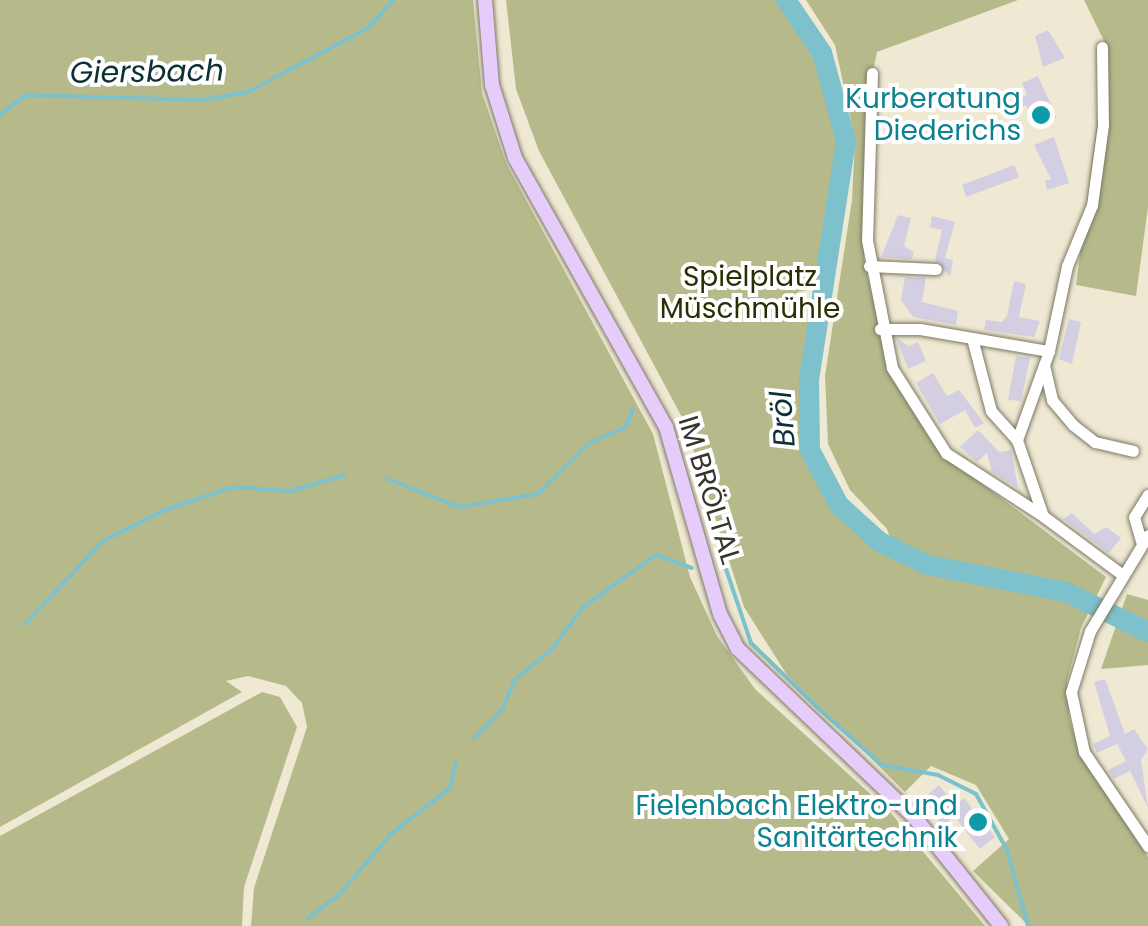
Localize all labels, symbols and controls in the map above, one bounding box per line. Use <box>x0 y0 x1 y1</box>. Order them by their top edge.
water label: Giersbach <box>70 53 224 91</box>
place label: Kurberatung Diederichs <box>845 82 1021 148</box>
marker: Kurberatung Diederichs <box>1030 104 1052 126</box>
park label: Spielplatz Müschmühle <box>660 260 840 326</box>
water label: Bröl <box>763 390 803 448</box>
street label: IM BRÖLTAL <box>671 412 747 568</box>
place label: Fielenbach Elektro-und Sanitärtechnik <box>635 789 958 855</box>
marker: Fielenbach Elektro-und Sanitärtechnik <box>967 811 989 833</box>

